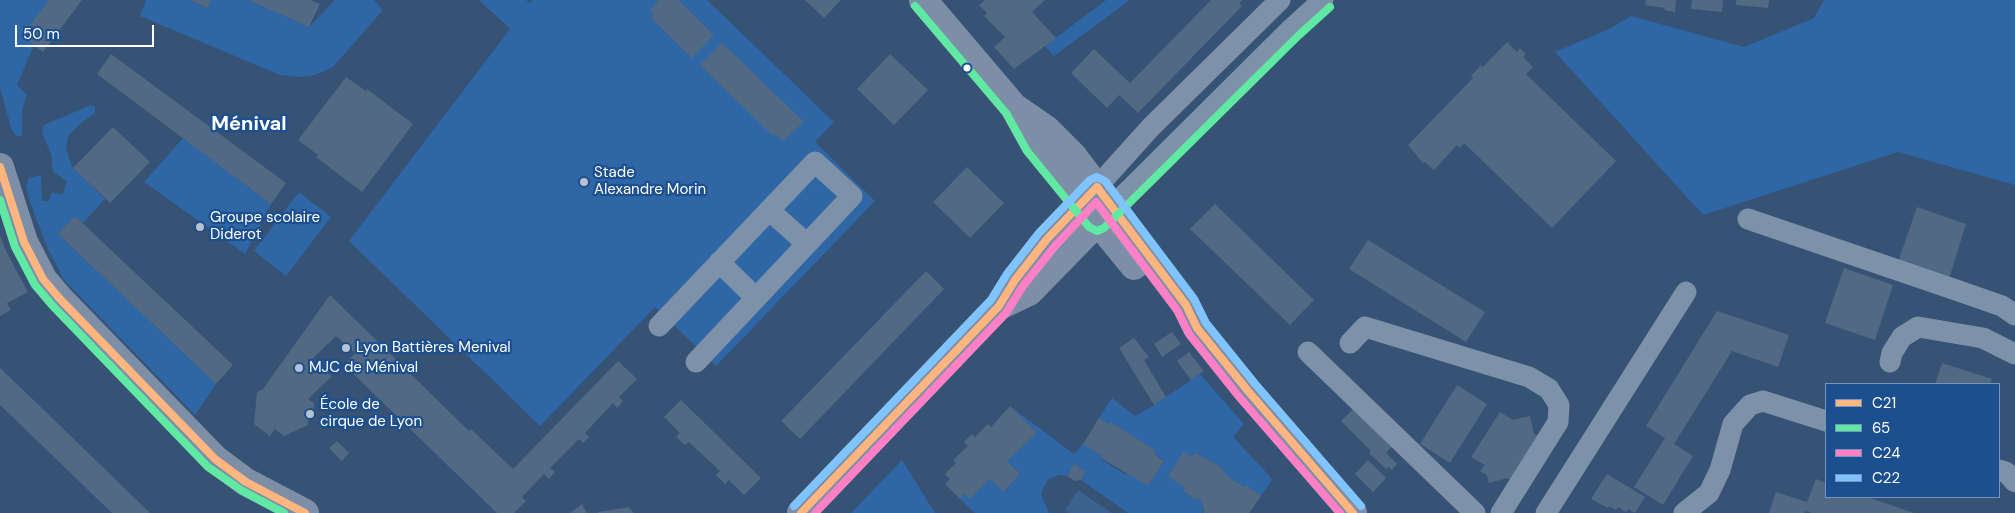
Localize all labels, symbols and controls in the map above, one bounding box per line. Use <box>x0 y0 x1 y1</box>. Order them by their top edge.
scale bar <box>18 15 156 47</box>
text: 50 m <box>23 24 60 44</box>
unlabelled marker <box>962 63 972 73</box>
district label: Ménival <box>211 113 287 137</box>
place label: Stade Alexandre Morin <box>594 164 706 199</box>
marker: Stade Alexandre Morin <box>578 176 590 188</box>
place label: Groupe scolaire Diderot <box>210 209 320 244</box>
marker: Groupe scolaire Diderot <box>194 221 206 233</box>
place label: Lyon Battières Menival <box>356 339 511 357</box>
marker: Lyon Battières Menival <box>340 342 352 354</box>
place label: MJC de Ménival <box>309 359 418 377</box>
marker: MJC de Ménival <box>293 362 305 374</box>
legend <box>1825 383 2000 498</box>
text: C21 <box>1872 393 1896 413</box>
place label: École de cirque de Lyon <box>320 396 422 431</box>
marker: École de cirque de Lyon <box>304 408 316 420</box>
text: 65 <box>1872 418 1890 438</box>
text: C24 <box>1872 443 1900 463</box>
text: C22 <box>1872 468 1900 488</box>

